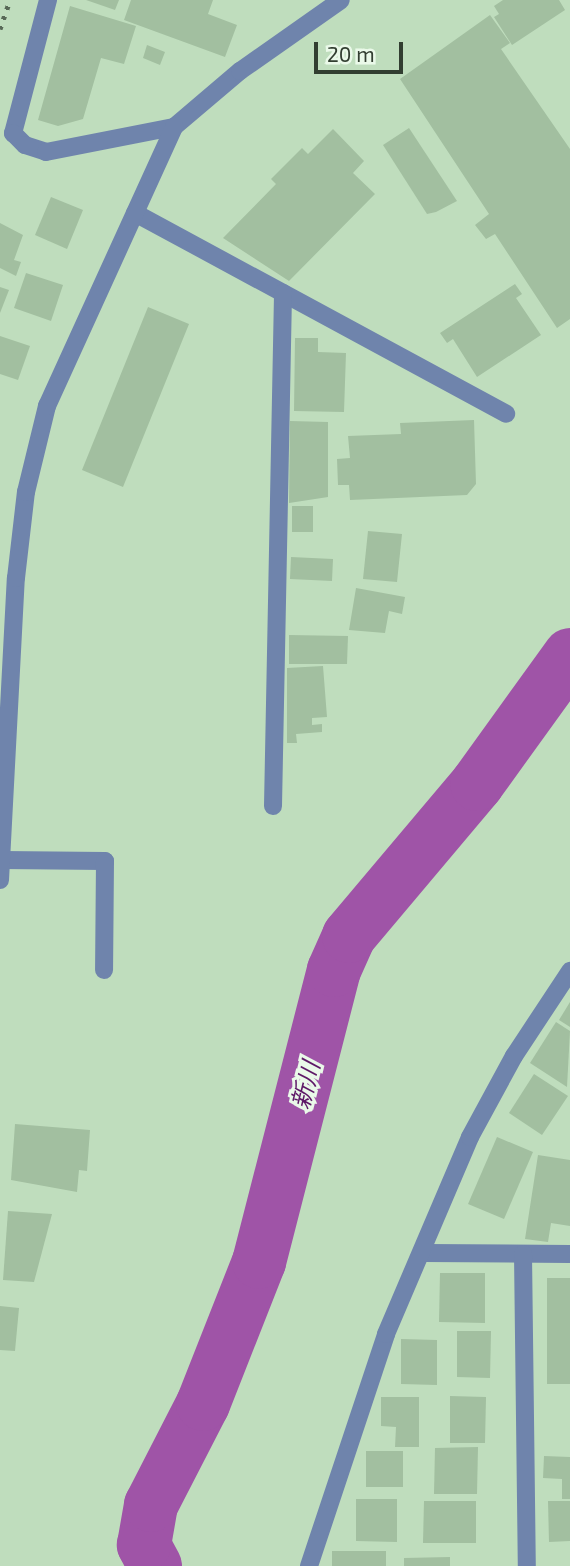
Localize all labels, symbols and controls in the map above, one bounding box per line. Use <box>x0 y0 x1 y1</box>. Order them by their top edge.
scale bar <box>318 28 407 72</box>
text: 20 m <box>327 41 375 66</box>
water label: 新川 <box>285 1058 325 1112</box>

